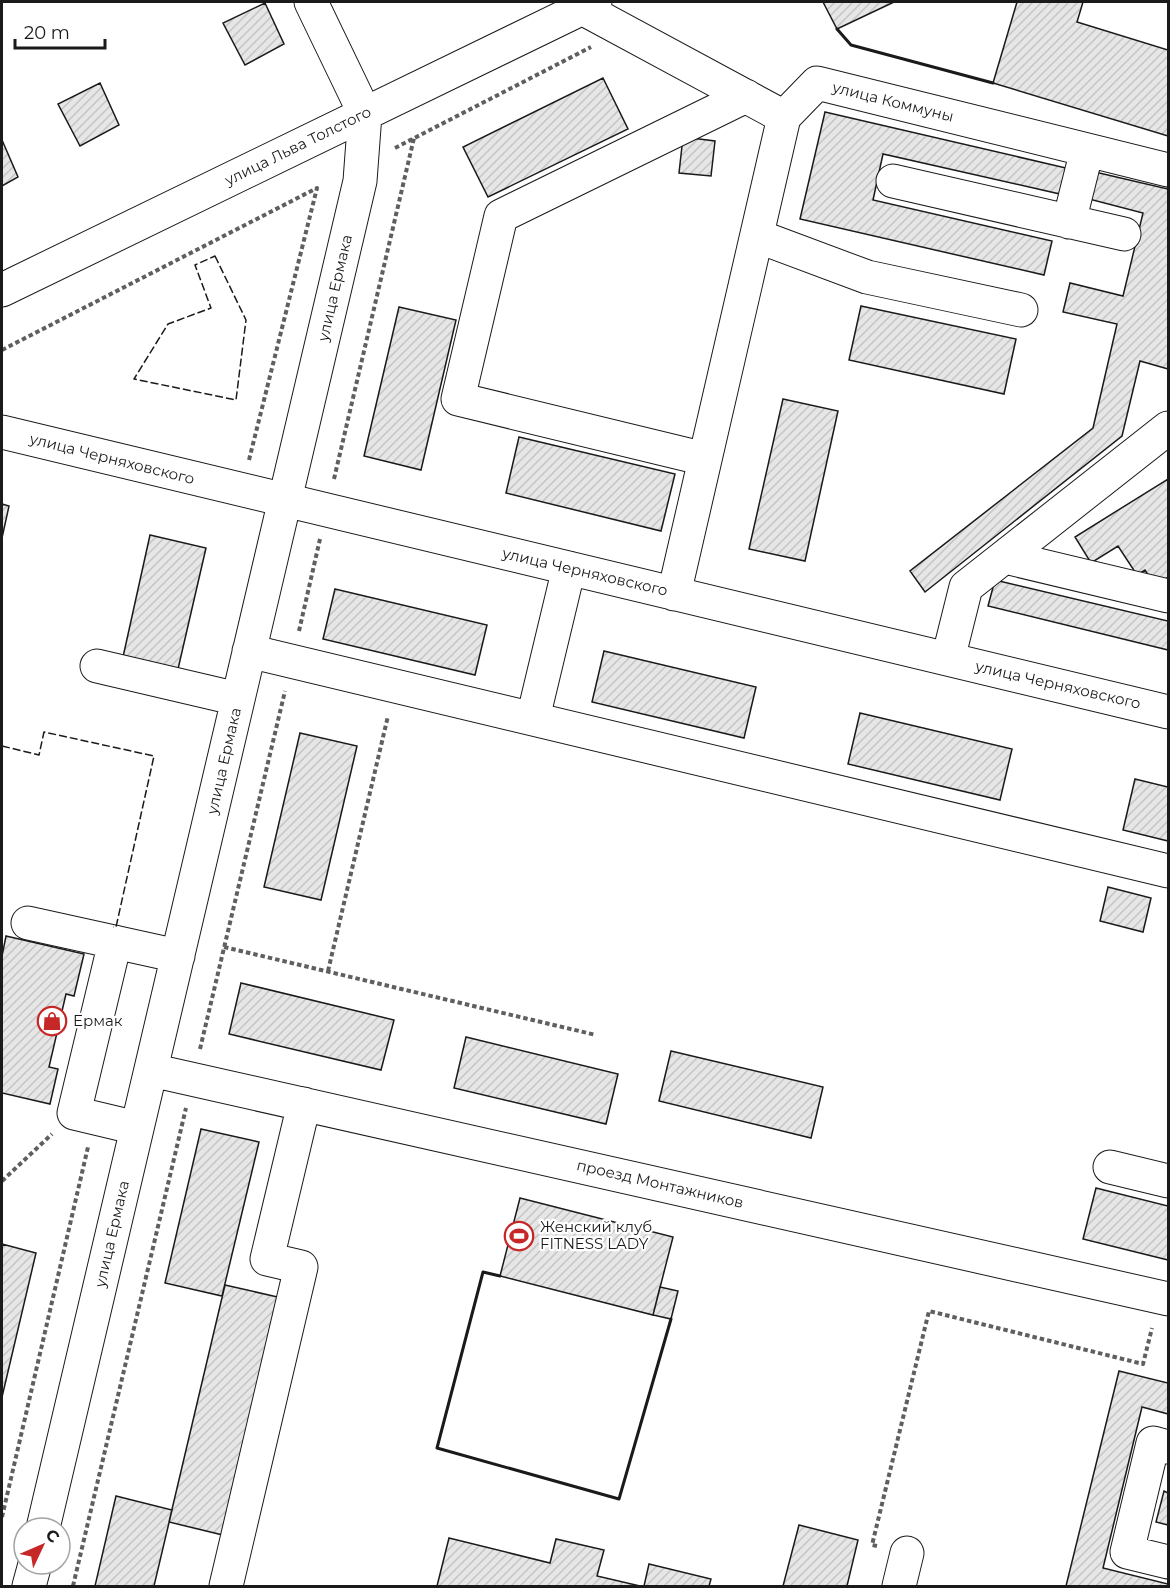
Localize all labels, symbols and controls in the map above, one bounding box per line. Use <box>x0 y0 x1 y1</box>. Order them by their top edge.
scale bar <box>15 12 105 50</box>
text: 20 m <box>24 22 70 44</box>
street label: улица Коммуны <box>830 77 956 126</box>
street label: улица Льва Толстого <box>221 102 374 190</box>
street label: улица Ермака <box>313 233 356 344</box>
street label: улица Черняховского <box>27 429 197 488</box>
street label: улица Черняховского <box>500 543 670 600</box>
street label: улица Черняховского <box>973 656 1143 713</box>
street label: улица Ермака <box>202 706 245 817</box>
shop icon: Ермак <box>36 1005 68 1037</box>
place label: Ермак <box>73 1011 123 1030</box>
street label: проезд Монтажников <box>575 1155 745 1212</box>
street label: улица Ермака <box>90 1179 133 1290</box>
place label: Женский клуб FITNESS LADY <box>540 1217 652 1253</box>
sports icon: Женский клуб FITNESS LADY <box>503 1220 535 1252</box>
north arrow <box>12 1516 72 1576</box>
text: С <box>42 1525 64 1547</box>

